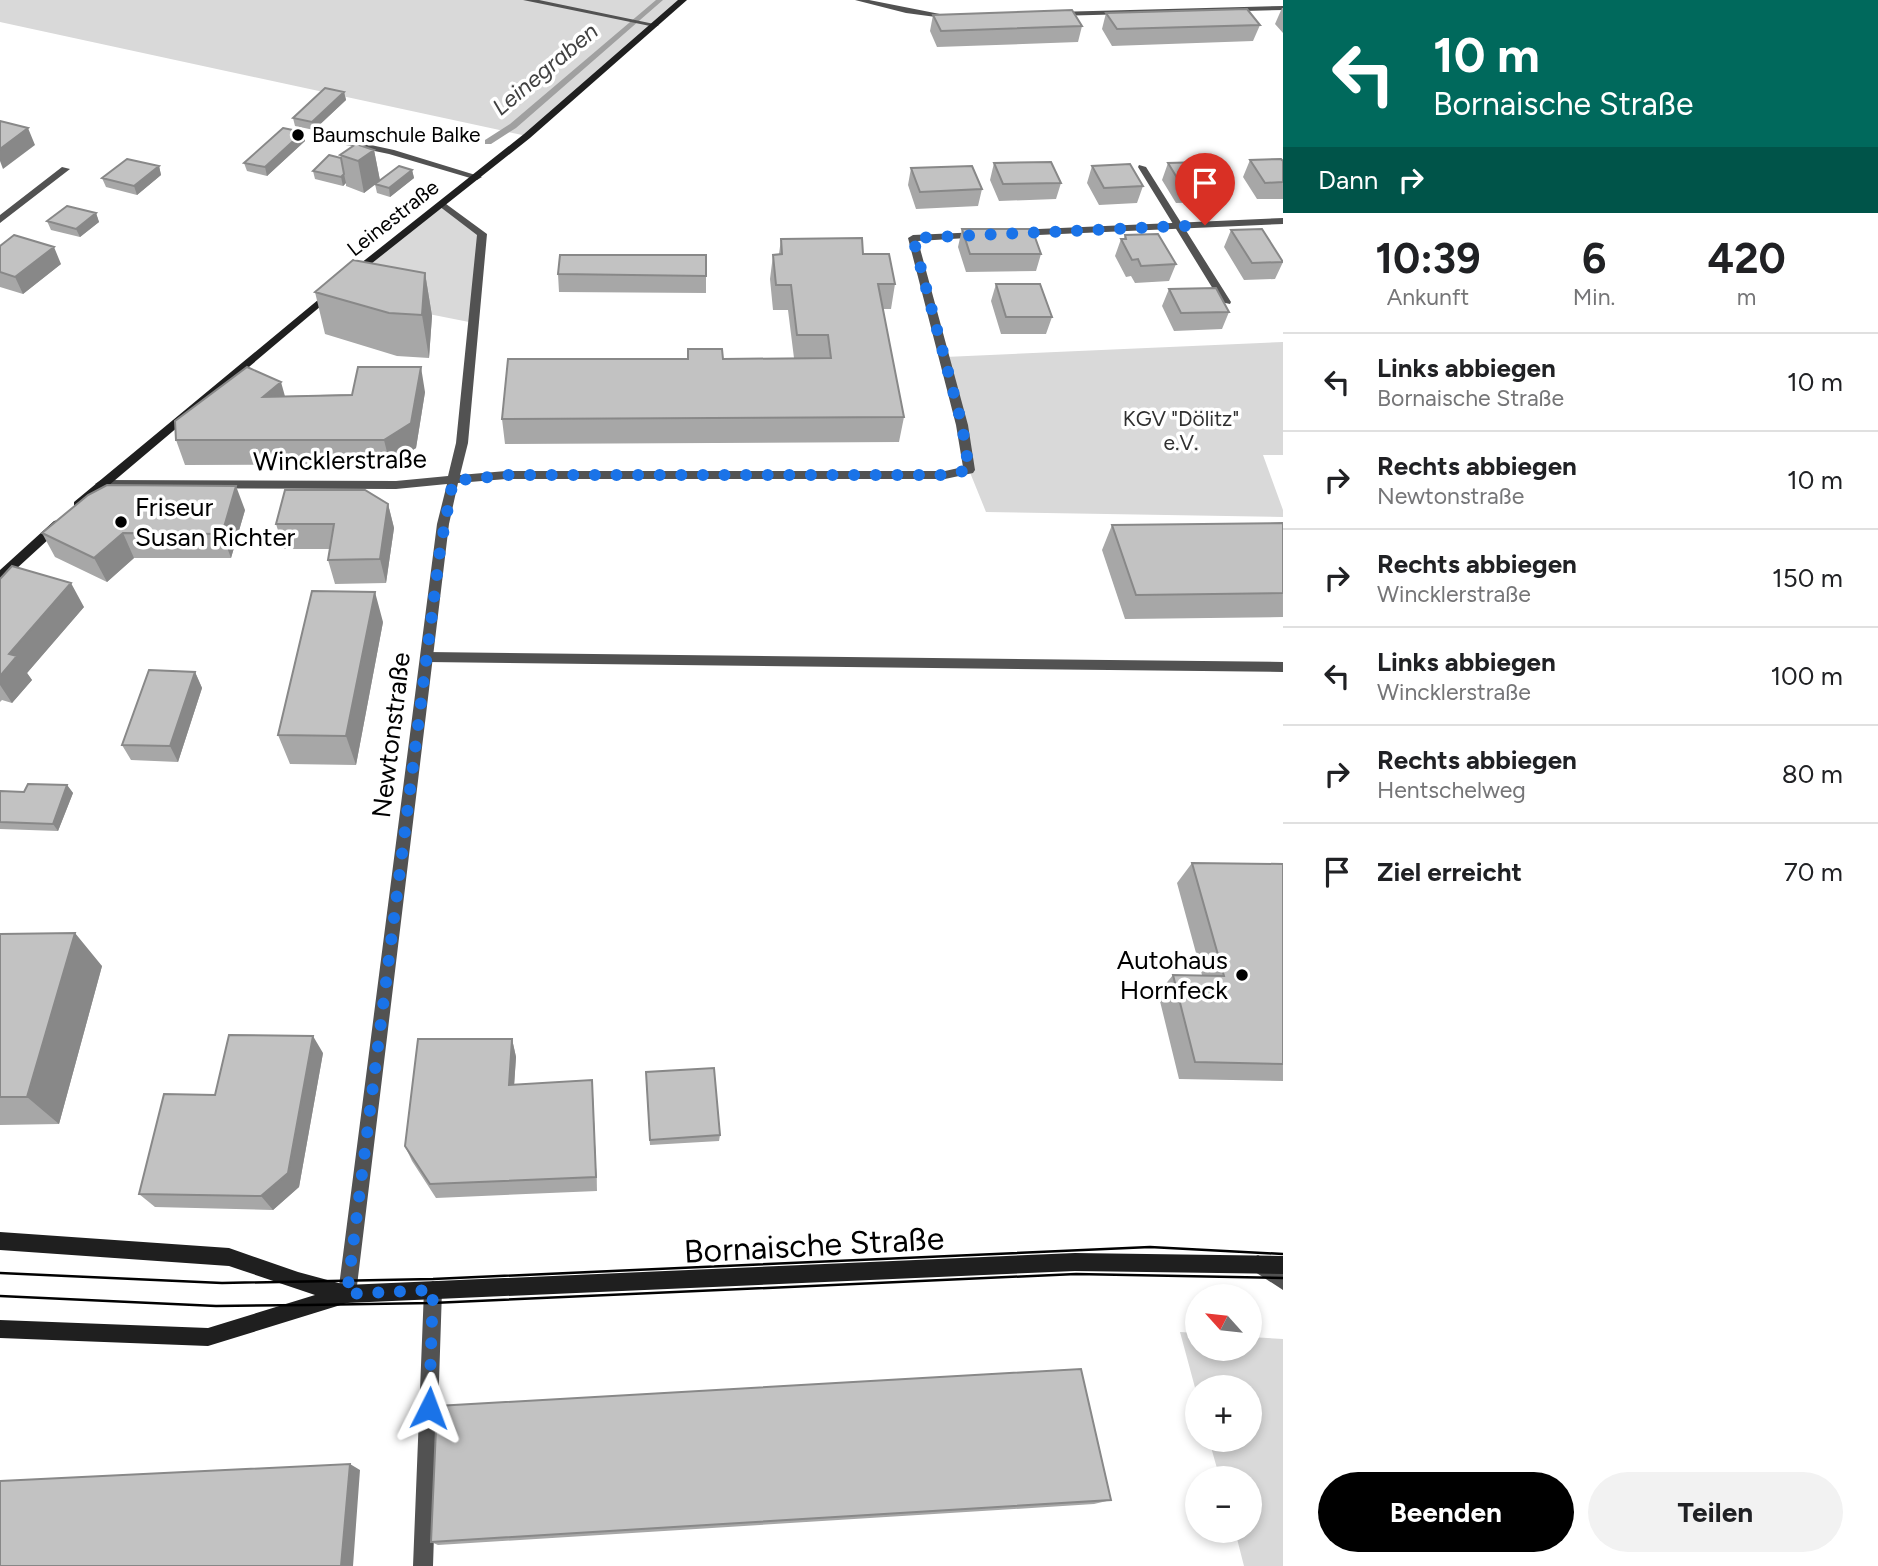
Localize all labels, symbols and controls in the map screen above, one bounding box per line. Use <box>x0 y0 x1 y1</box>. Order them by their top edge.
water label: Leinegraben <box>487 17 604 121</box>
text: 10 m <box>1433 25 1540 84</box>
icon: left <box>1318 28 1409 119</box>
text: Bornaische Straße <box>1433 85 1693 123</box>
place label: Baumschule Balke <box>312 122 481 147</box>
marker: Baumschule Balke <box>290 127 306 143</box>
pin <box>1175 153 1235 225</box>
icon: right <box>1392 161 1430 199</box>
icon: arrive <box>1186 164 1224 202</box>
text: Dann <box>1318 164 1378 196</box>
street label: Leinestraße <box>342 174 443 261</box>
text: 10:39 <box>1375 233 1481 284</box>
text: 6 <box>1582 233 1606 284</box>
text: 420 <box>1708 233 1786 284</box>
text: Ankunft <box>1387 283 1469 311</box>
text: Min. <box>1573 283 1615 311</box>
text: m <box>1737 283 1756 311</box>
text: Links abbiegen <box>1377 352 1556 384</box>
icon: left <box>1318 363 1356 401</box>
text: 10 m <box>1787 366 1843 398</box>
text: Bornaische Straße <box>1377 384 1564 412</box>
park label: KGV "Dölitz" e.V. <box>1123 406 1239 455</box>
street label: Wincklerstraße <box>253 442 427 478</box>
text: Rechts abbiegen <box>1377 450 1577 482</box>
icon: right <box>1318 461 1356 499</box>
text: 10 m <box>1787 464 1843 496</box>
text: Newtonstraße <box>1377 482 1524 510</box>
place label: Friseur Susan Richter <box>135 491 296 553</box>
marker: Friseur Susan Richter <box>113 514 129 530</box>
text: Rechts abbiegen <box>1377 548 1577 580</box>
icon: right <box>1318 559 1356 597</box>
text: 150 m <box>1772 562 1843 594</box>
text: Wincklerstraße <box>1377 580 1531 608</box>
text: Links abbiegen <box>1377 646 1556 678</box>
street label: Newtonstraße <box>365 650 417 820</box>
icon: left <box>1318 657 1356 695</box>
text: 100 m <box>1770 660 1843 692</box>
text: Wincklerstraße <box>1377 678 1531 706</box>
text: Rechts abbiegen <box>1377 744 1577 776</box>
icon: right <box>1318 755 1356 793</box>
text: 80 m <box>1782 758 1843 790</box>
text: Hentschelweg <box>1377 776 1526 804</box>
icon: arrive <box>1318 853 1356 891</box>
text: Ziel erreicht <box>1377 856 1522 888</box>
text: 70 m <box>1784 856 1843 888</box>
place label: Autohaus Hornfeck <box>1117 944 1228 1006</box>
marker: Autohaus Hornfeck <box>1234 967 1250 983</box>
street label: Bornaische Straße <box>683 1219 945 1271</box>
north arrow <box>1185 1284 1262 1362</box>
map controls <box>1185 1284 1262 1543</box>
position arrow <box>392 1371 466 1445</box>
button: + <box>1185 1375 1262 1452</box>
button: − <box>1185 1466 1262 1543</box>
button: Beenden <box>1318 1472 1574 1552</box>
button: Teilen <box>1588 1472 1843 1552</box>

